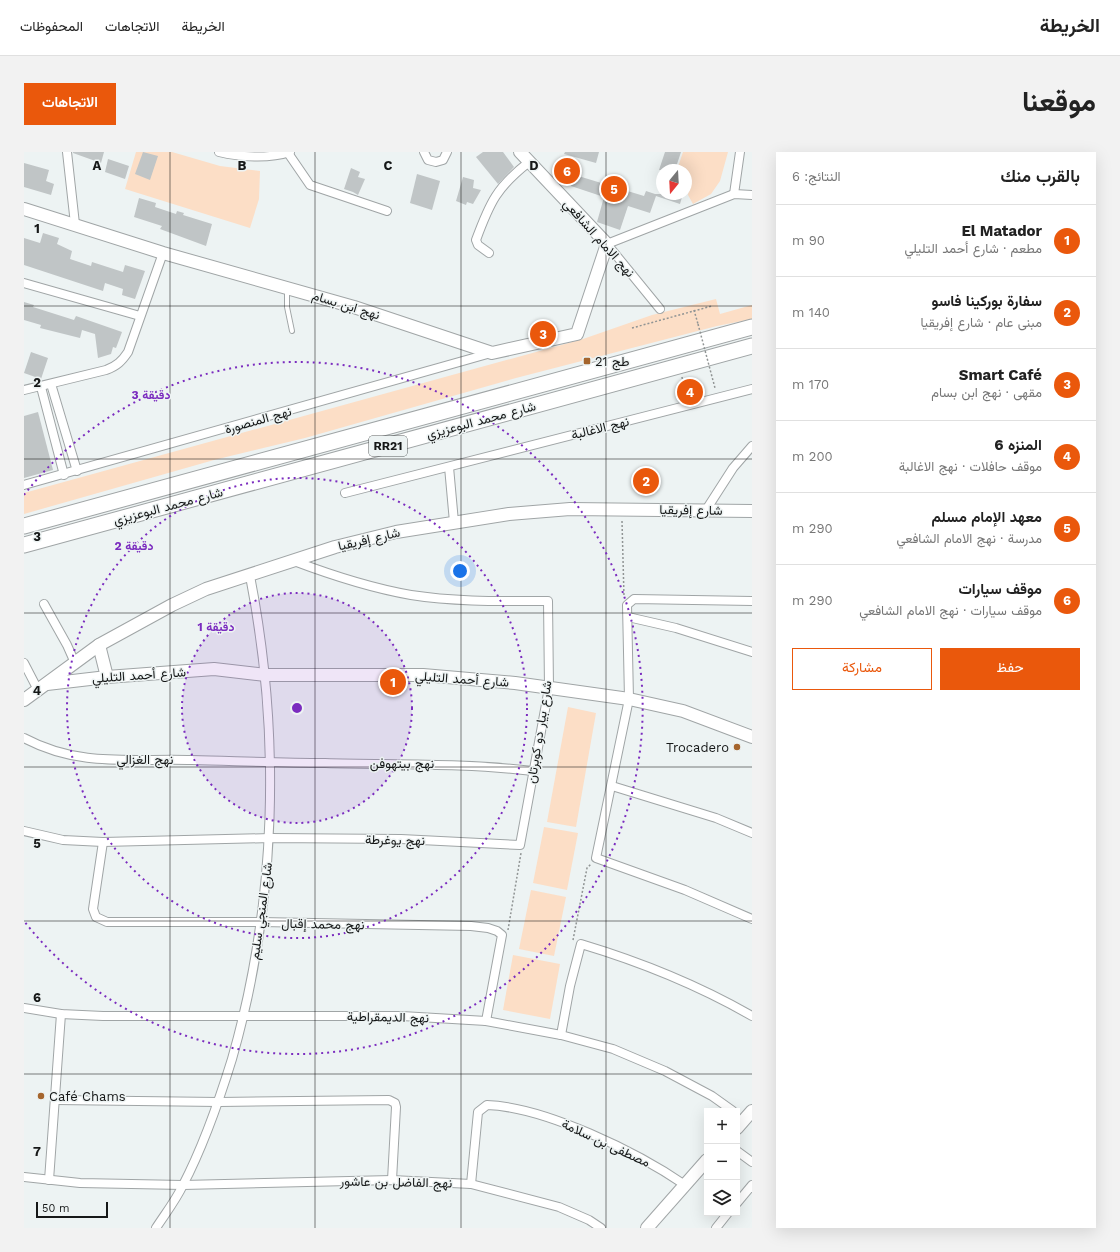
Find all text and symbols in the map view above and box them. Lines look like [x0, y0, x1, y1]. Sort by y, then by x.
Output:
text: الخريطة [1040, 14, 1100, 37]
text: المحفوظات [20, 18, 83, 34]
text: الاتجاهات [105, 18, 159, 34]
text: الخريطة [181, 18, 225, 34]
button: الاتجاهات [24, 83, 116, 125]
text: موقعنا [1022, 85, 1096, 118]
pin: 6 [554, 156, 580, 186]
text: A [93, 158, 102, 173]
text: B [238, 158, 247, 173]
text: C [384, 158, 393, 173]
text: D [529, 158, 539, 173]
north arrow [656, 164, 692, 200]
text: بالقرب منك [1000, 166, 1080, 186]
text: النتائج: 6 [792, 169, 841, 184]
pin: 5 [601, 174, 627, 204]
street label: نهج الامام الشافعي [558, 196, 638, 282]
text: 1 [34, 221, 40, 236]
text: El Matador [961, 222, 1042, 240]
text: 90 m [792, 233, 825, 248]
text: 1 [1064, 233, 1070, 248]
text: مطعم · شارع أحمد التليلي [905, 241, 1042, 256]
street label: نهج ابن بسام [310, 288, 382, 324]
text: سفارة بوركينا فاسو [932, 292, 1042, 310]
text: 140 m [792, 305, 830, 320]
text: 2 [1063, 305, 1071, 320]
text: مبنى عام · شارع إفريقيا [920, 315, 1042, 330]
pin: 3 [530, 319, 556, 349]
place label: طج 21 [595, 354, 630, 371]
marker: طج 21 [582, 356, 592, 366]
text: Smart Café [959, 366, 1042, 384]
text: 2 [33, 375, 41, 390]
pin: 4 [677, 377, 703, 407]
text: 170 m [792, 377, 829, 392]
text: 3 [1063, 377, 1071, 392]
text: مقهى · نهج ابن بسام [931, 385, 1042, 400]
text: 3 دقيقة [132, 388, 170, 402]
street label: شارع محمد البوعزيزي [425, 398, 538, 445]
street label: نهج المنصورة [223, 403, 294, 439]
street label: نهج الاغالبة [569, 413, 631, 444]
road number: RR21 [369, 436, 407, 456]
text: المنزه 6 [994, 436, 1042, 454]
text: 200 m [792, 449, 833, 464]
text: 4 [1063, 449, 1071, 464]
text: موقف حافلات · نهج الاغالبة [899, 459, 1042, 474]
pin: 2 [633, 466, 659, 496]
street label: شارع محمد البوعزيزي [112, 484, 225, 531]
street label: شارع إفريقيا [659, 502, 723, 520]
text: معهد الإمام مسلم [932, 508, 1042, 526]
text: 290 m [792, 521, 833, 536]
text: 5 [1063, 521, 1071, 536]
street label: شارع إفريقيا [337, 525, 402, 555]
text: 3 [33, 529, 41, 544]
text: مدرسة · نهج الامام الشافعي [897, 531, 1042, 546]
text: 2 دقيقة [115, 539, 153, 553]
your location [450, 561, 470, 581]
text: موقف سيارات [958, 580, 1042, 598]
text: 290 m [792, 593, 833, 608]
text: 6 [1063, 593, 1071, 608]
text: موقف سيارات · نهج الامام الشافعي [859, 603, 1042, 618]
text: 1 دقيقة [198, 620, 234, 634]
button: مشاركة [792, 648, 932, 690]
button: حفظ [940, 648, 1080, 690]
street label: شارع أحمد التليلي [91, 664, 187, 689]
pin: 1 [380, 667, 406, 697]
street label: شارع أحمد التليلي [414, 668, 510, 693]
street label: شارع بيار دو كوبرتان [523, 680, 557, 785]
text: 4 [33, 683, 42, 698]
centre of rings [290, 701, 304, 715]
place label: Trocadero [666, 740, 729, 755]
marker: Trocadero [732, 742, 742, 752]
street label: نهج الغزالي [116, 752, 174, 770]
street label: نهج بيتهوفن [370, 756, 434, 773]
street label: نهج يوغرطة [365, 832, 425, 850]
text: 5 [33, 836, 41, 851]
street label: شارع المنجي سليم [247, 861, 278, 961]
street label: نهج محمد إقبال [281, 916, 365, 934]
text: 6 [33, 990, 41, 1005]
street label: نهج الديمقراطية [347, 1009, 430, 1027]
place label: Café Chams [49, 1089, 126, 1104]
marker: Café Chams [36, 1091, 46, 1101]
map controls [704, 1108, 740, 1216]
button: + [704, 1108, 740, 1144]
street label: مصطفى بن سلامة [559, 1116, 653, 1171]
text: 7 [33, 1144, 41, 1159]
button: − [704, 1144, 740, 1180]
street label: نهج الفاضل بن عاشور [339, 1174, 453, 1192]
button: layers [704, 1180, 740, 1216]
scale bar [36, 1200, 108, 1219]
text: 50 m [42, 1202, 69, 1215]

